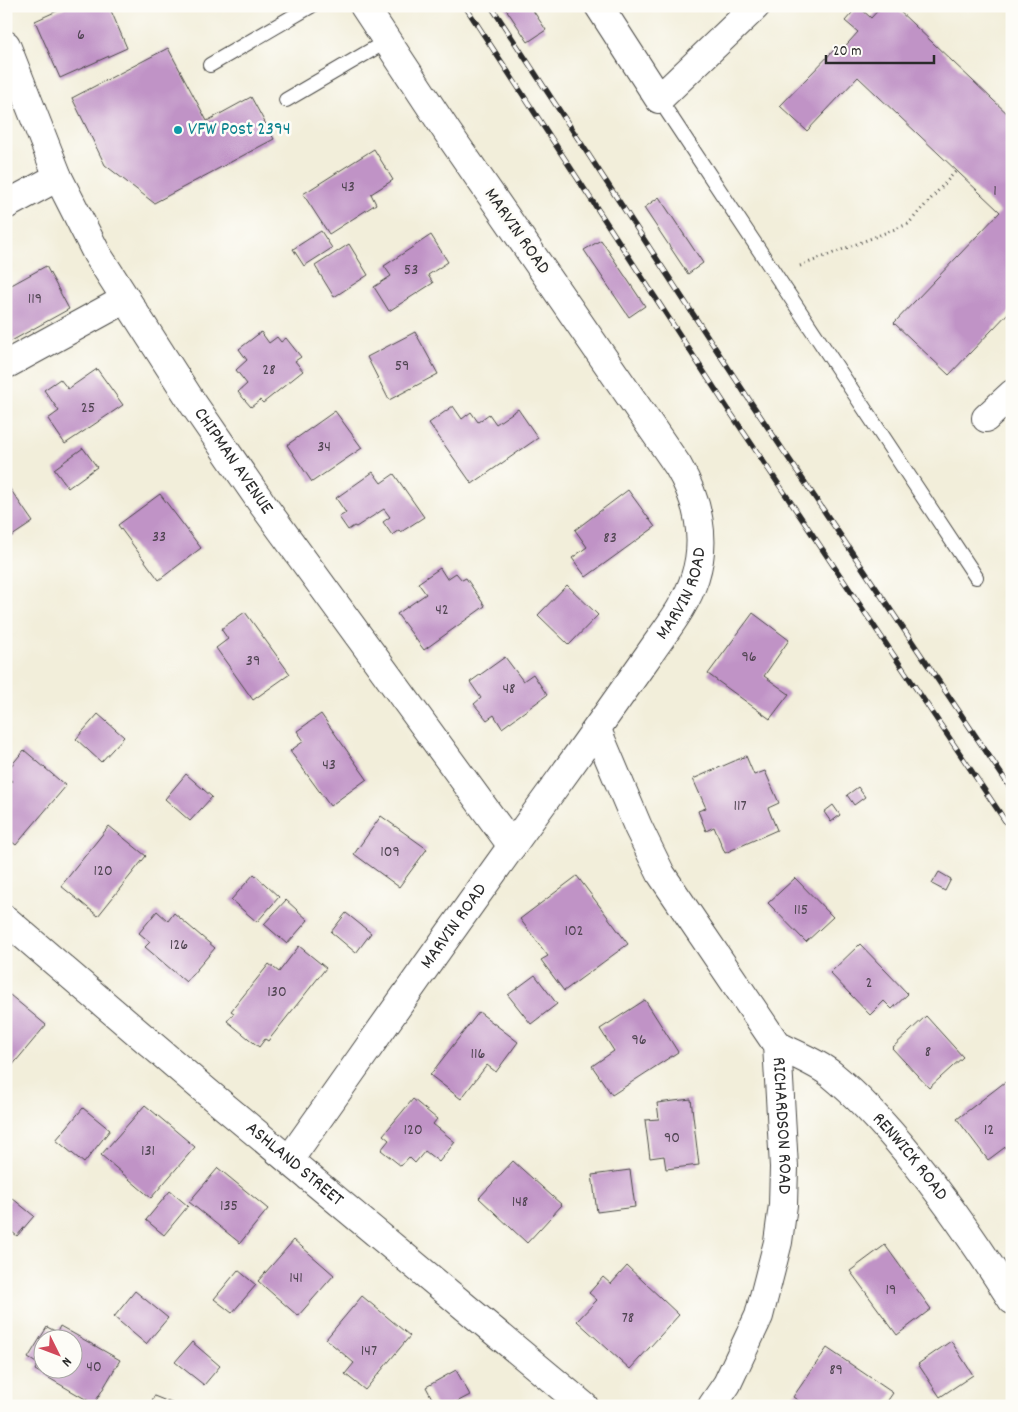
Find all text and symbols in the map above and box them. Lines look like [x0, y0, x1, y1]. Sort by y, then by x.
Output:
house number: 6 [77, 24, 85, 47]
scale bar [826, 32, 933, 64]
text: 20 m [833, 41, 861, 63]
place label: VFW Post 2394 [188, 117, 291, 144]
marker: VFW Post 2394 [172, 124, 184, 136]
house number: 43 [341, 176, 355, 199]
house number: 1 [993, 180, 997, 203]
street label: MARVIN ROAD [476, 183, 556, 281]
house number: 53 [404, 259, 418, 282]
house number: 119 [28, 288, 42, 311]
house number: 59 [395, 355, 409, 378]
house number: 28 [262, 359, 276, 382]
house number: 25 [81, 397, 95, 420]
street label: CHIPMAN AVENUE [186, 402, 279, 521]
house number: 34 [317, 436, 331, 459]
house number: 33 [152, 526, 166, 549]
house number: 83 [603, 527, 617, 550]
street label: MARVIN ROAD [650, 546, 714, 646]
house number: 42 [435, 599, 449, 622]
house number: 96 [741, 646, 757, 669]
house number: 39 [246, 650, 260, 673]
house number: 48 [502, 678, 516, 701]
house number: 43 [322, 754, 336, 777]
house number: 117 [733, 795, 747, 818]
house number: 109 [380, 841, 400, 864]
house number: 120 [93, 860, 113, 883]
street label: MARVIN ROAD [414, 878, 494, 975]
house number: 115 [794, 899, 808, 922]
house number: 102 [564, 920, 584, 943]
house number: 126 [170, 934, 188, 957]
house number: 2 [866, 972, 873, 995]
house number: 130 [267, 981, 287, 1004]
house number: 96 [631, 1029, 647, 1052]
house number: 8 [925, 1041, 931, 1064]
house number: 116 [471, 1043, 486, 1066]
street label: RICHARDSON ROAD [764, 1056, 798, 1195]
street label: RENWICK ROAD [865, 1107, 954, 1207]
street label: ASHLAND STREET [239, 1116, 349, 1214]
house number: 120 [403, 1119, 423, 1142]
house number: 12 [984, 1119, 994, 1142]
house number: 90 [664, 1127, 680, 1150]
house number: 131 [141, 1140, 155, 1163]
house number: 148 [512, 1191, 528, 1214]
house number: 135 [220, 1195, 238, 1218]
house number: 141 [289, 1267, 303, 1290]
house number: 19 [886, 1279, 896, 1302]
house number: 78 [622, 1307, 634, 1330]
north arrow [32, 1330, 82, 1380]
house number: 147 [361, 1340, 377, 1363]
text: N [56, 1352, 76, 1371]
house number: 40 [86, 1356, 102, 1379]
house number: 89 [829, 1359, 843, 1382]

